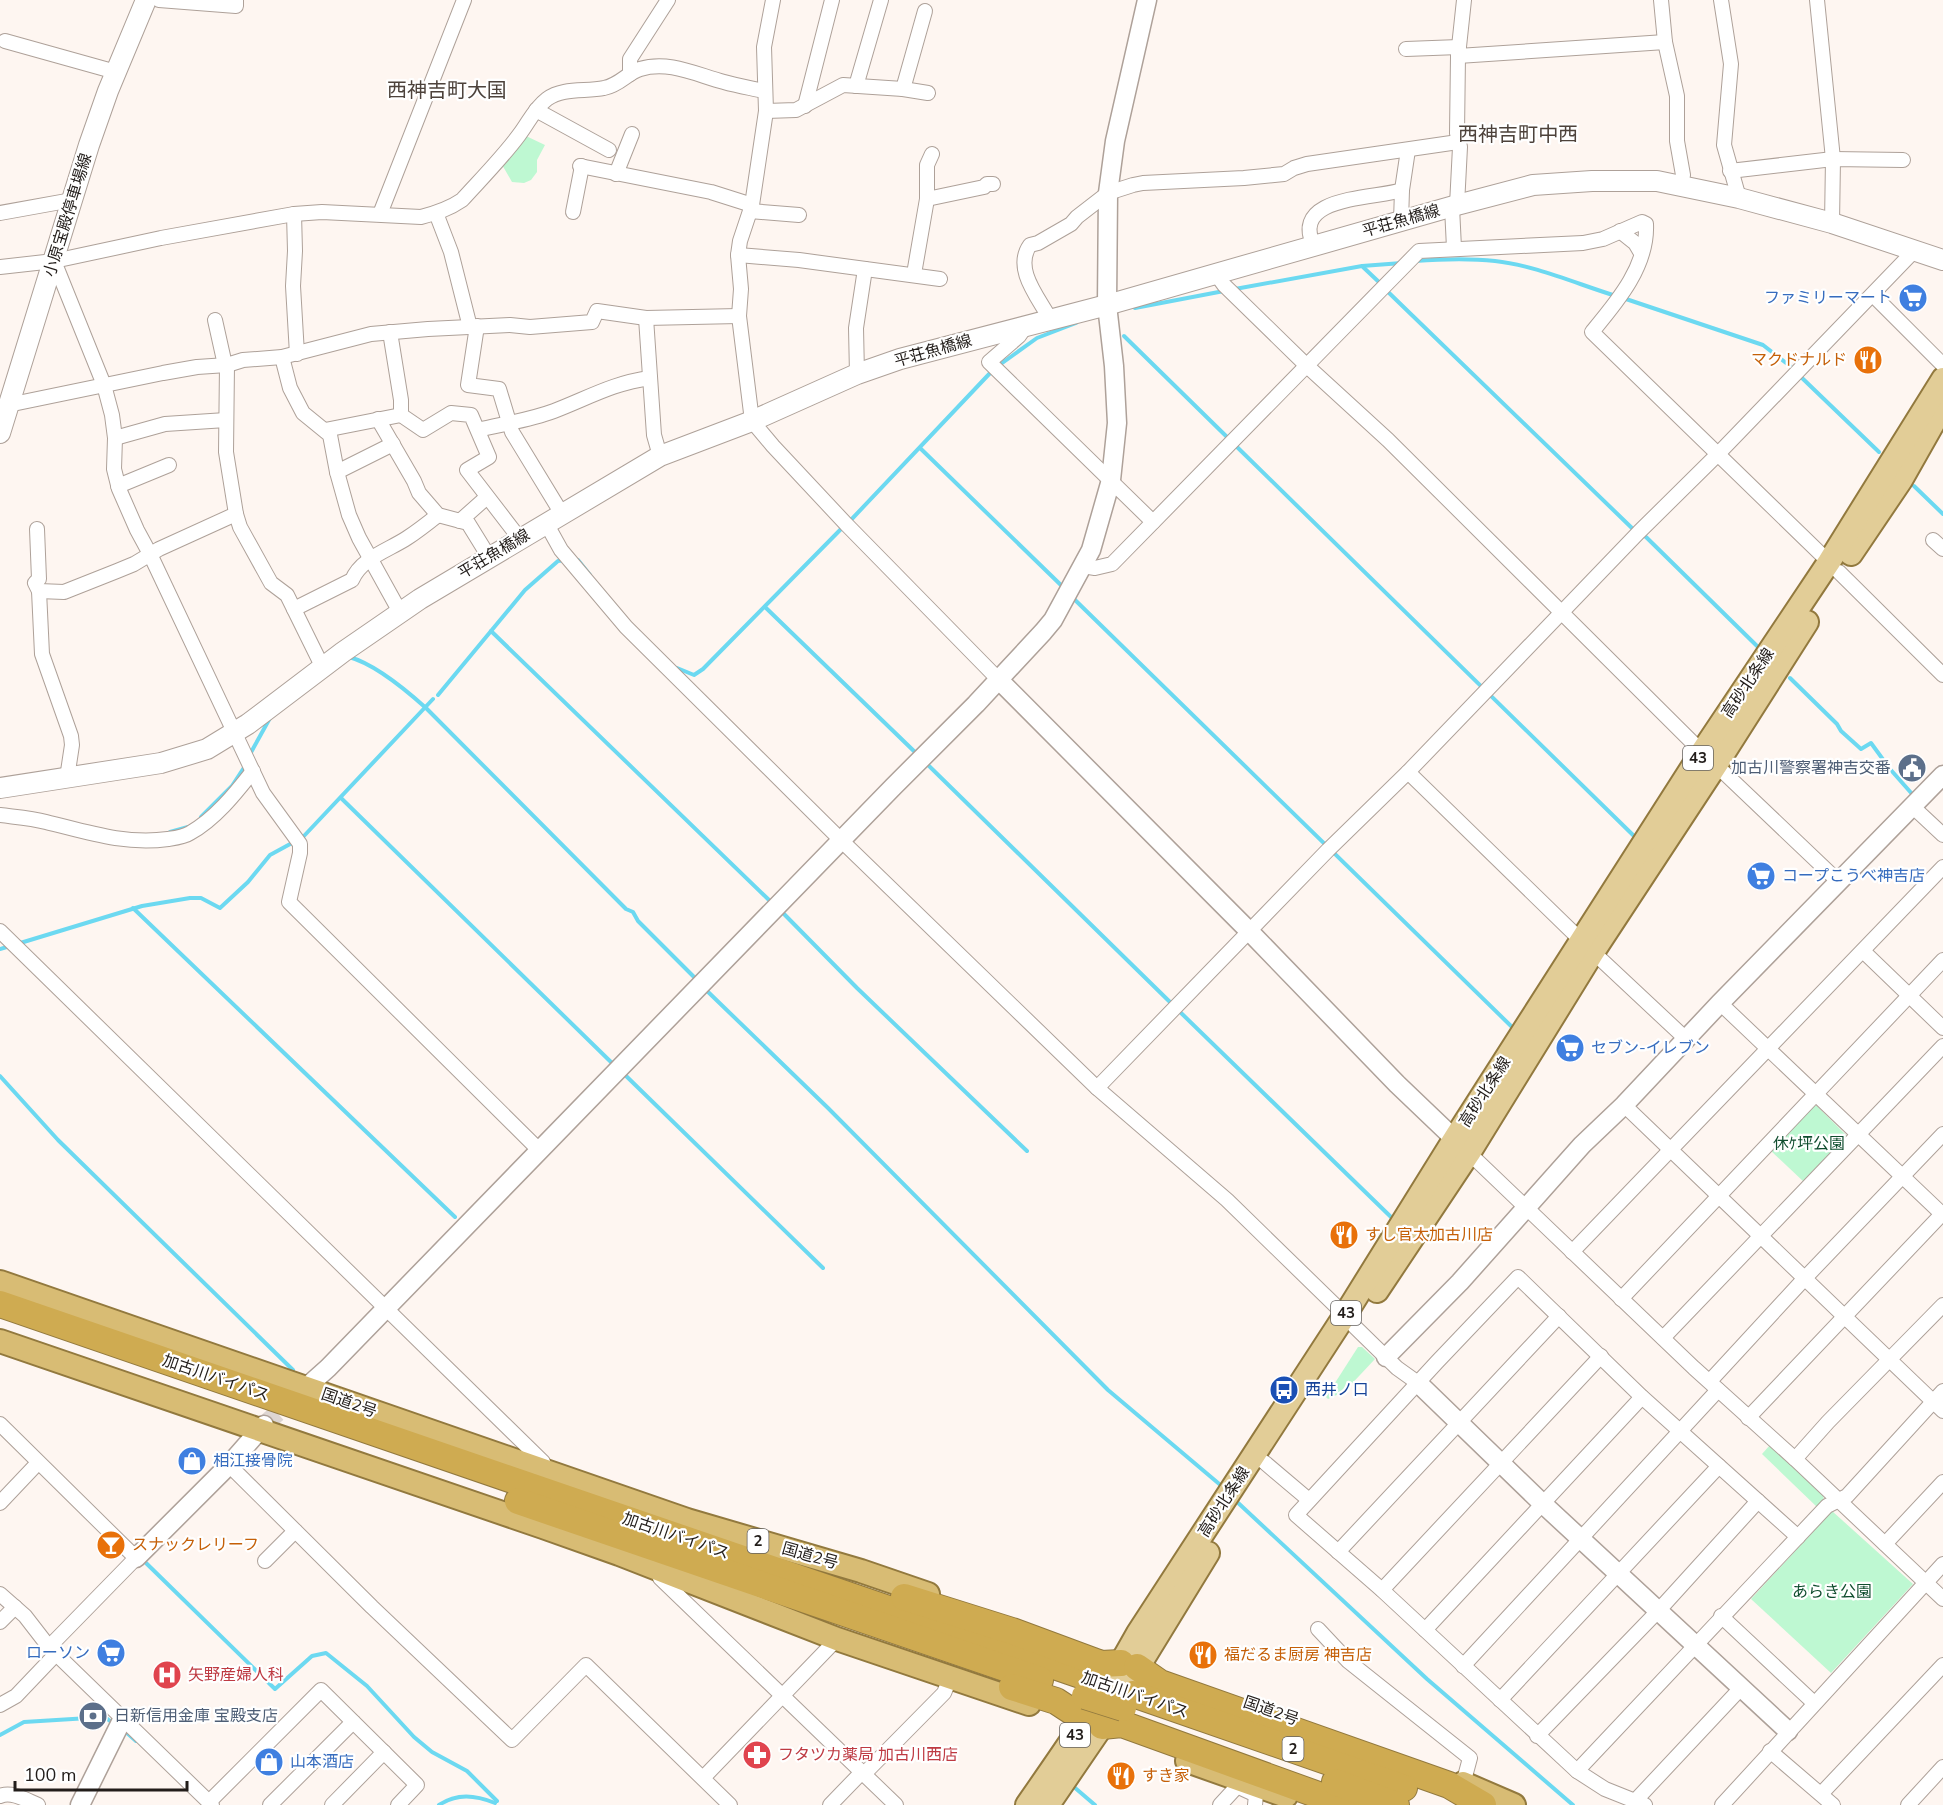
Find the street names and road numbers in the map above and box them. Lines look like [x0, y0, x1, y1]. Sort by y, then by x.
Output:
street label: 小原宝殿停車場線 [39, 151, 97, 279]
street label: 平荘魚橋線 [1360, 199, 1442, 243]
street label: 平荘魚橋線 [892, 329, 974, 373]
street label: 平荘魚橋線 [454, 524, 534, 584]
street label: 高砂北条線 [1717, 644, 1779, 722]
road number: 43 [1683, 746, 1713, 770]
street label: 高砂北条線 [1454, 1052, 1516, 1132]
road number: 43 [1331, 1301, 1361, 1325]
street label: 加古川バイパス [160, 1349, 272, 1407]
street label: 国道2号 [318, 1383, 380, 1423]
street label: 高砂北条線 [1193, 1462, 1255, 1542]
street label: 加古川バイパス [620, 1507, 732, 1565]
road number: 2 [748, 1529, 768, 1553]
street label: 国道2号 [779, 1537, 841, 1575]
street label: 加古川バイパス [1079, 1666, 1191, 1724]
street label: 国道2号 [1240, 1691, 1302, 1731]
road number: 43 [1060, 1723, 1090, 1747]
road number: 2 [1282, 1737, 1304, 1761]

